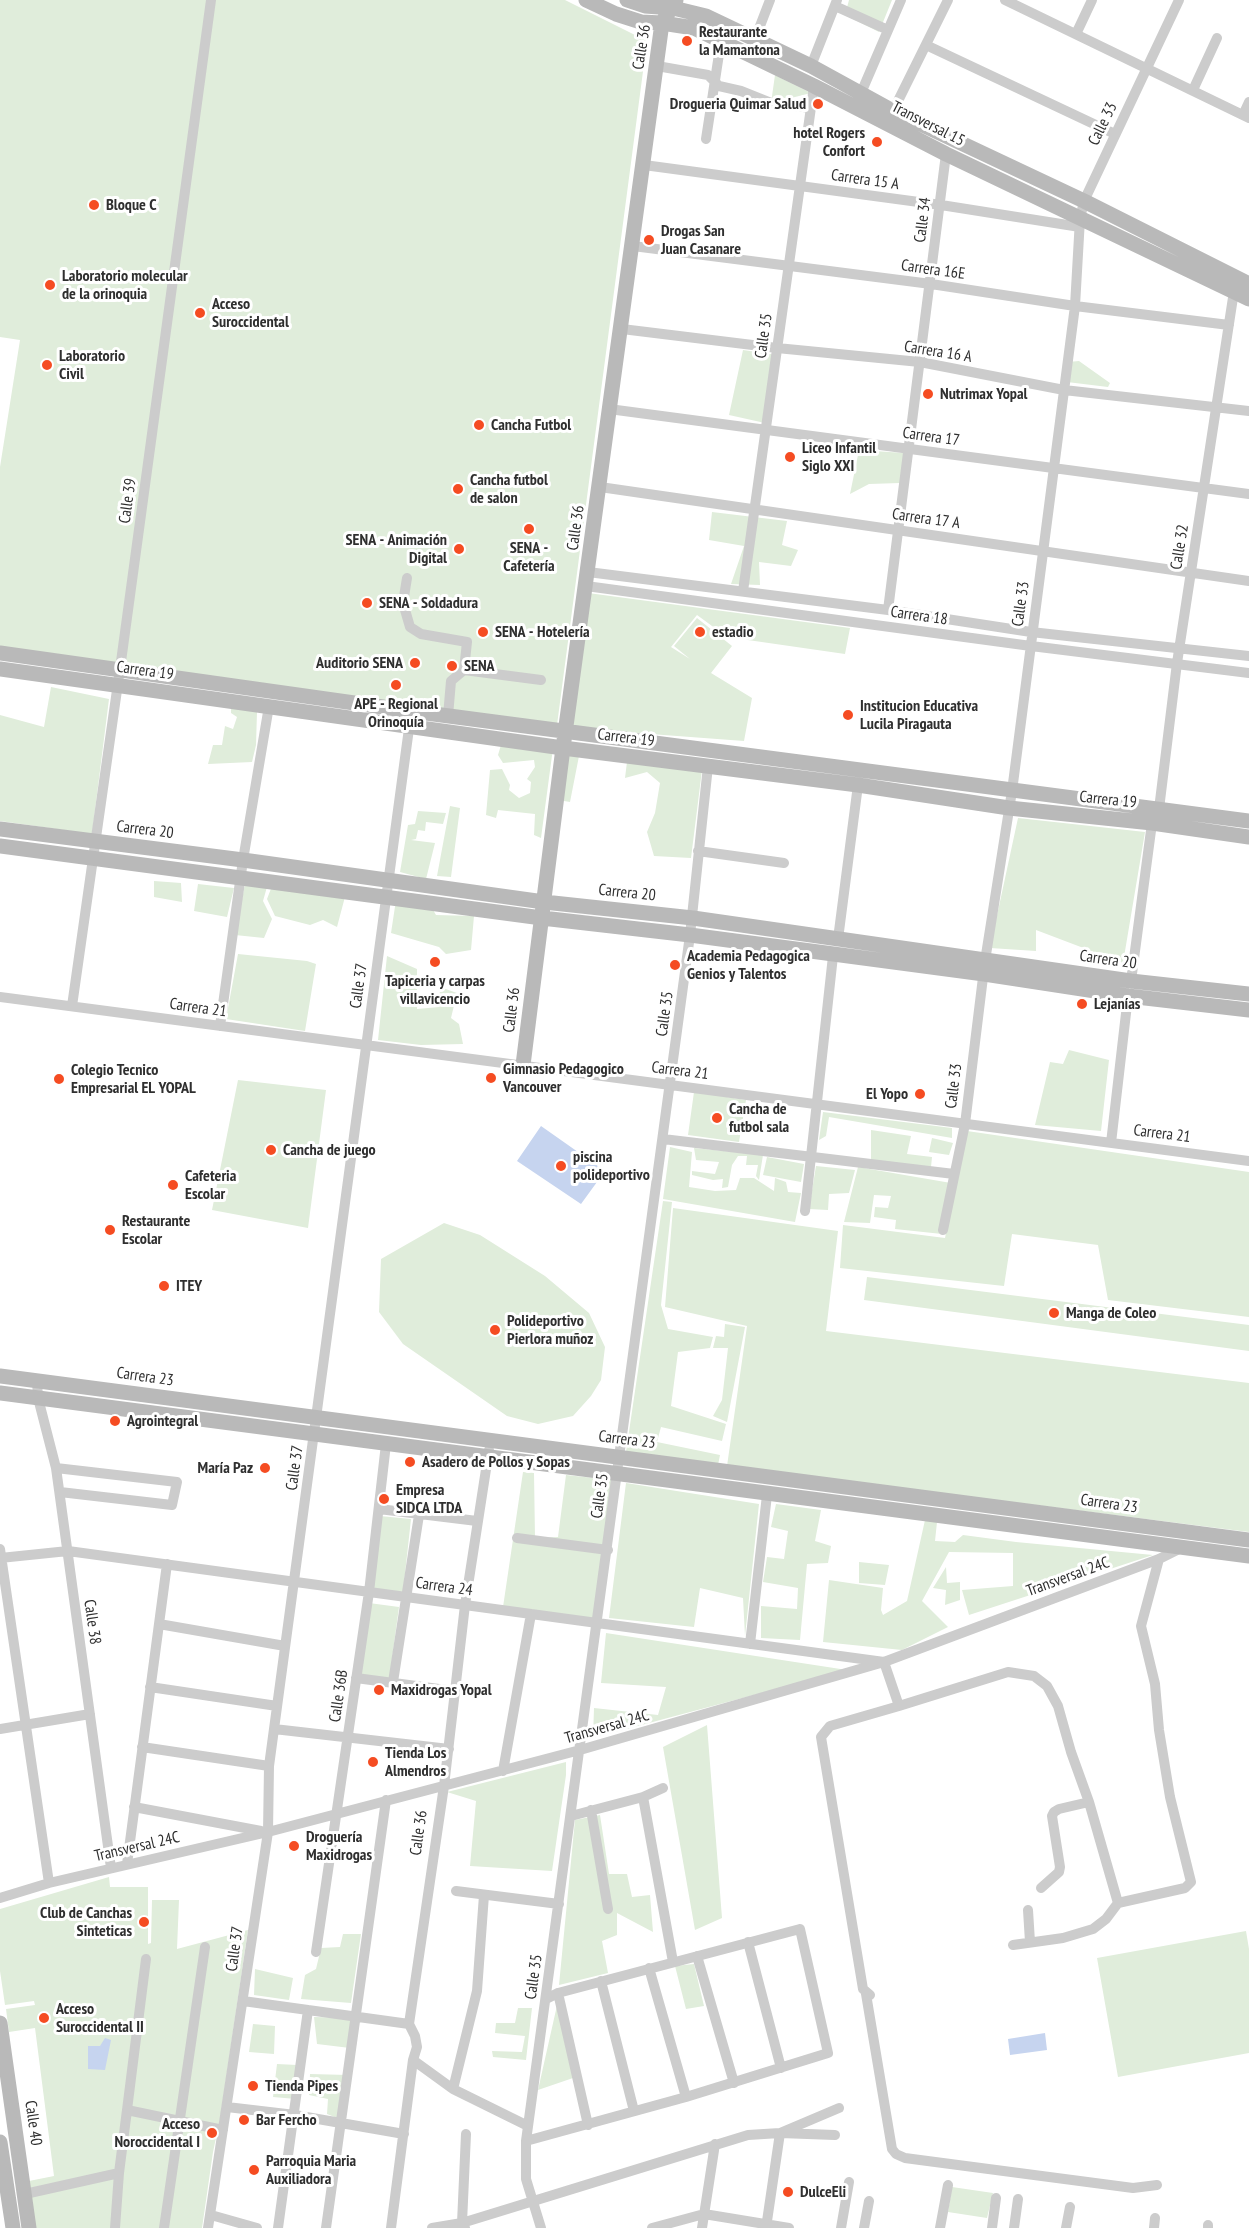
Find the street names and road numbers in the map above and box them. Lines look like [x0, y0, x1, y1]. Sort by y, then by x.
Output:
street label: Calle 36 [629, 23, 655, 71]
street label: Transversal 15 [888, 97, 968, 151]
street label: Calle 33 [1084, 99, 1122, 149]
street label: Carrera 15 A [830, 166, 900, 194]
street label: Calle 34 [911, 196, 935, 244]
street label: Carrera 16E [900, 256, 966, 284]
street label: Calle 35 [751, 312, 777, 360]
street label: Carrera 16 A [903, 337, 973, 367]
street label: Carrera 17 [901, 423, 961, 451]
street label: Calle 39 [115, 477, 141, 525]
street label: Calle 36 [563, 504, 589, 552]
street label: Carrera 17 A [891, 505, 961, 533]
street label: Calle 32 [1167, 523, 1193, 571]
street label: Calle 33 [1008, 580, 1034, 628]
street label: Carrera 18 [889, 602, 949, 630]
street label: Carrera 19 [115, 657, 175, 685]
street label: Carrera 19 [596, 725, 656, 751]
street label: Carrera 19 [1078, 787, 1138, 813]
street label: Carrera 20 [115, 817, 175, 843]
street label: Carrera 20 [597, 880, 657, 906]
street label: Carrera 20 [1078, 946, 1138, 974]
street label: Calle 37 [346, 962, 372, 1010]
street label: Calle 36 [500, 986, 524, 1034]
street label: Calle 35 [652, 990, 678, 1038]
street label: Carrera 21 [168, 994, 228, 1022]
street label: Carrera 21 [650, 1058, 710, 1084]
street label: Calle 33 [942, 1062, 966, 1110]
street label: Carrera 21 [1132, 1121, 1192, 1147]
street label: Carrera 23 [115, 1363, 175, 1391]
street label: Carrera 23 [597, 1427, 657, 1453]
street label: Calle 37 [282, 1444, 308, 1492]
street label: Calle 35 [587, 1472, 613, 1520]
street label: Carrera 23 [1079, 1490, 1139, 1518]
street label: Transversal 24C [1024, 1553, 1112, 1601]
street label: Carrera 24 [414, 1573, 474, 1601]
street label: Calle 38 [79, 1598, 105, 1646]
street label: Calle 36B [326, 1668, 352, 1724]
street label: Transversal 24C [563, 1706, 651, 1748]
street label: Calle 36 [406, 1809, 432, 1857]
street label: Transversal 24C [93, 1828, 181, 1866]
street label: Calle 37 [222, 1925, 248, 1973]
street label: Calle 35 [521, 1953, 547, 2001]
street label: Calle 40 [20, 2099, 46, 2147]

